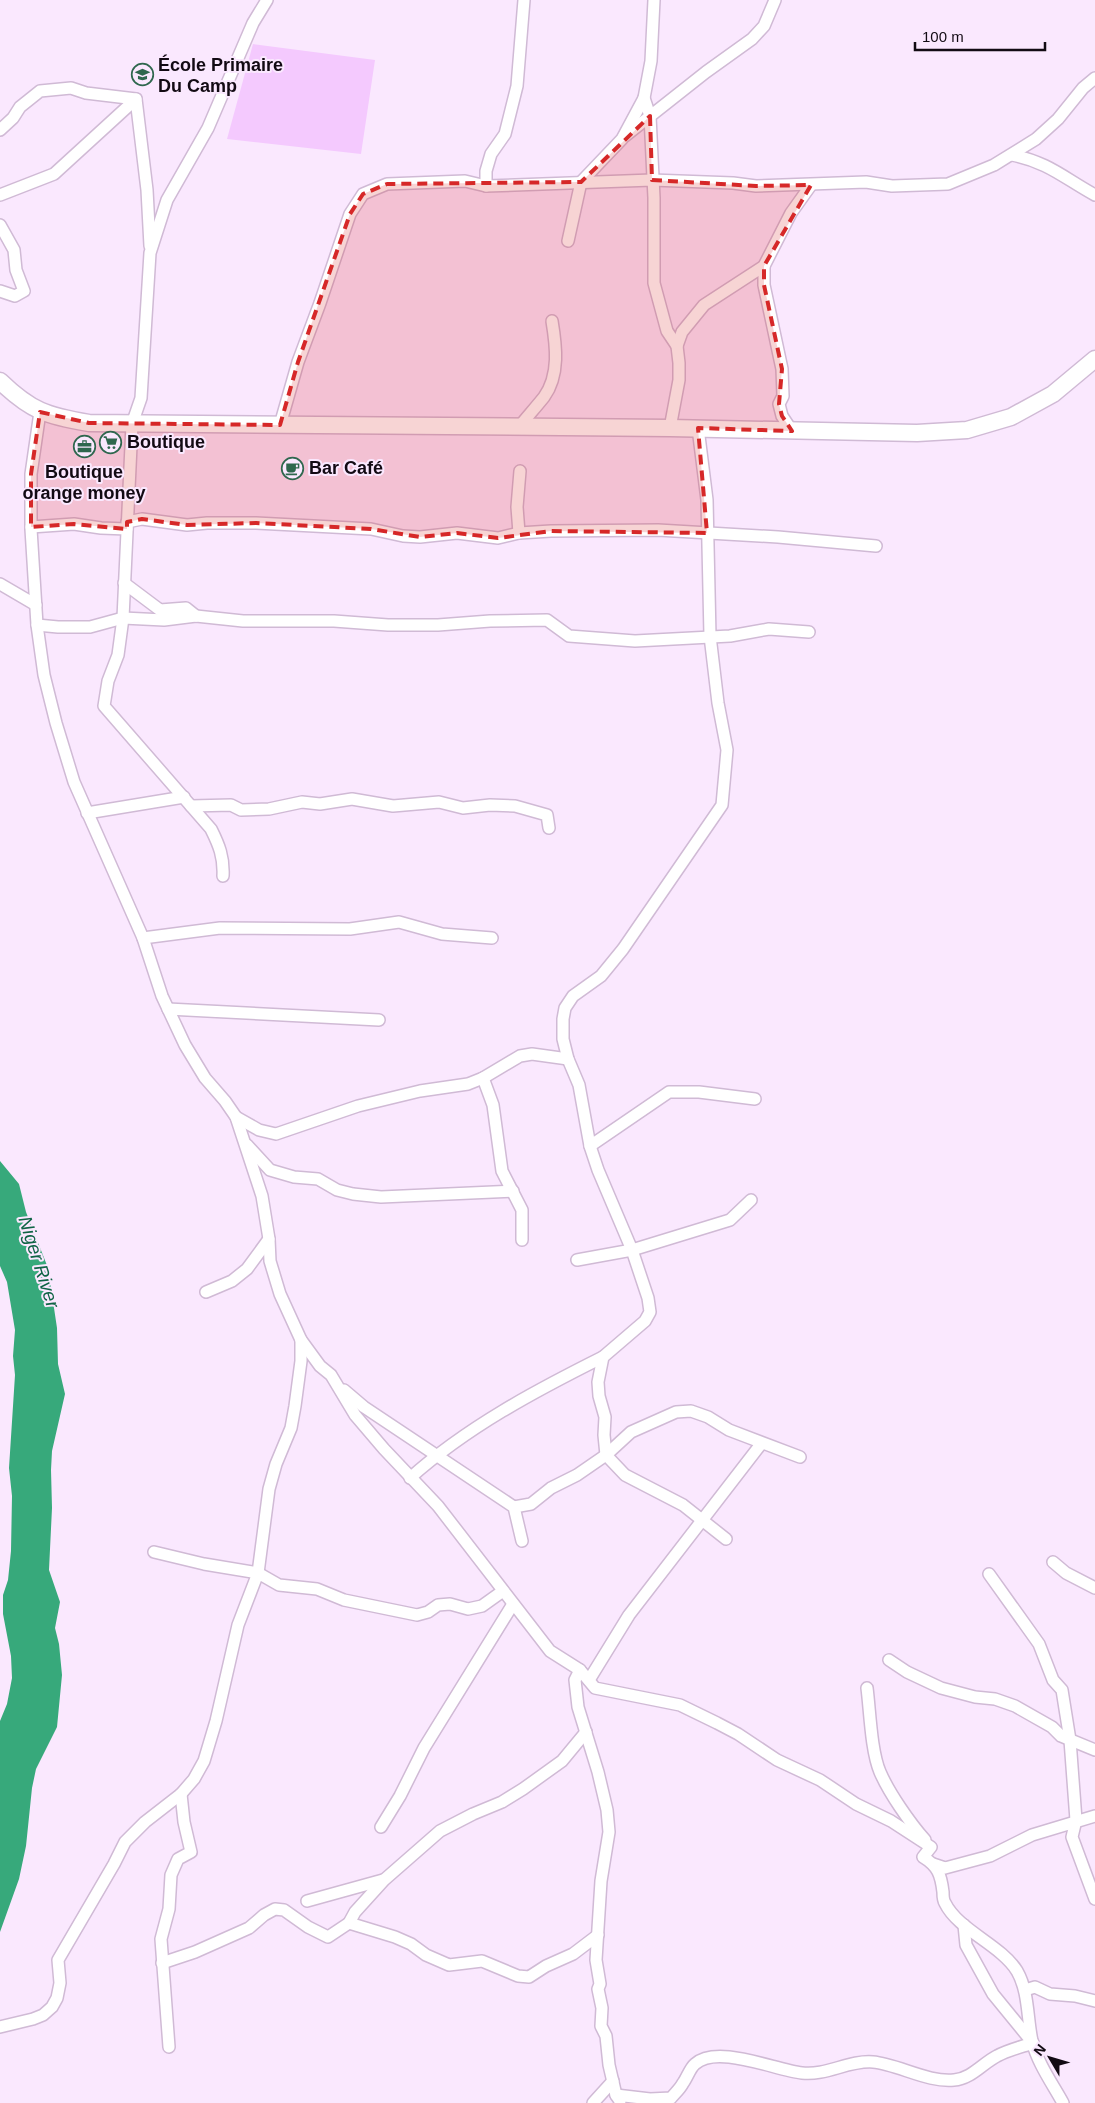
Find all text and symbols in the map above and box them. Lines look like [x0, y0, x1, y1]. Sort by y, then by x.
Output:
scale bar [915, 20, 1045, 52]
text: 100 m [922, 28, 964, 45]
place label: École Primaire Du Camp [158, 54, 283, 96]
school or university icon: École Primaire Du Camp [130, 63, 154, 87]
supermarket icon: Boutique [99, 430, 123, 454]
place label: Boutique [127, 432, 205, 452]
office icon: Boutique orange money [72, 435, 96, 459]
cafe icon: Bar Café [281, 456, 305, 480]
place label: Bar Café [309, 458, 383, 478]
place label: Boutique orange money [22, 462, 146, 503]
water label: Niger River [14, 1214, 64, 1311]
north arrow [1025, 2033, 1075, 2083]
text: N [1030, 2041, 1049, 2059]

